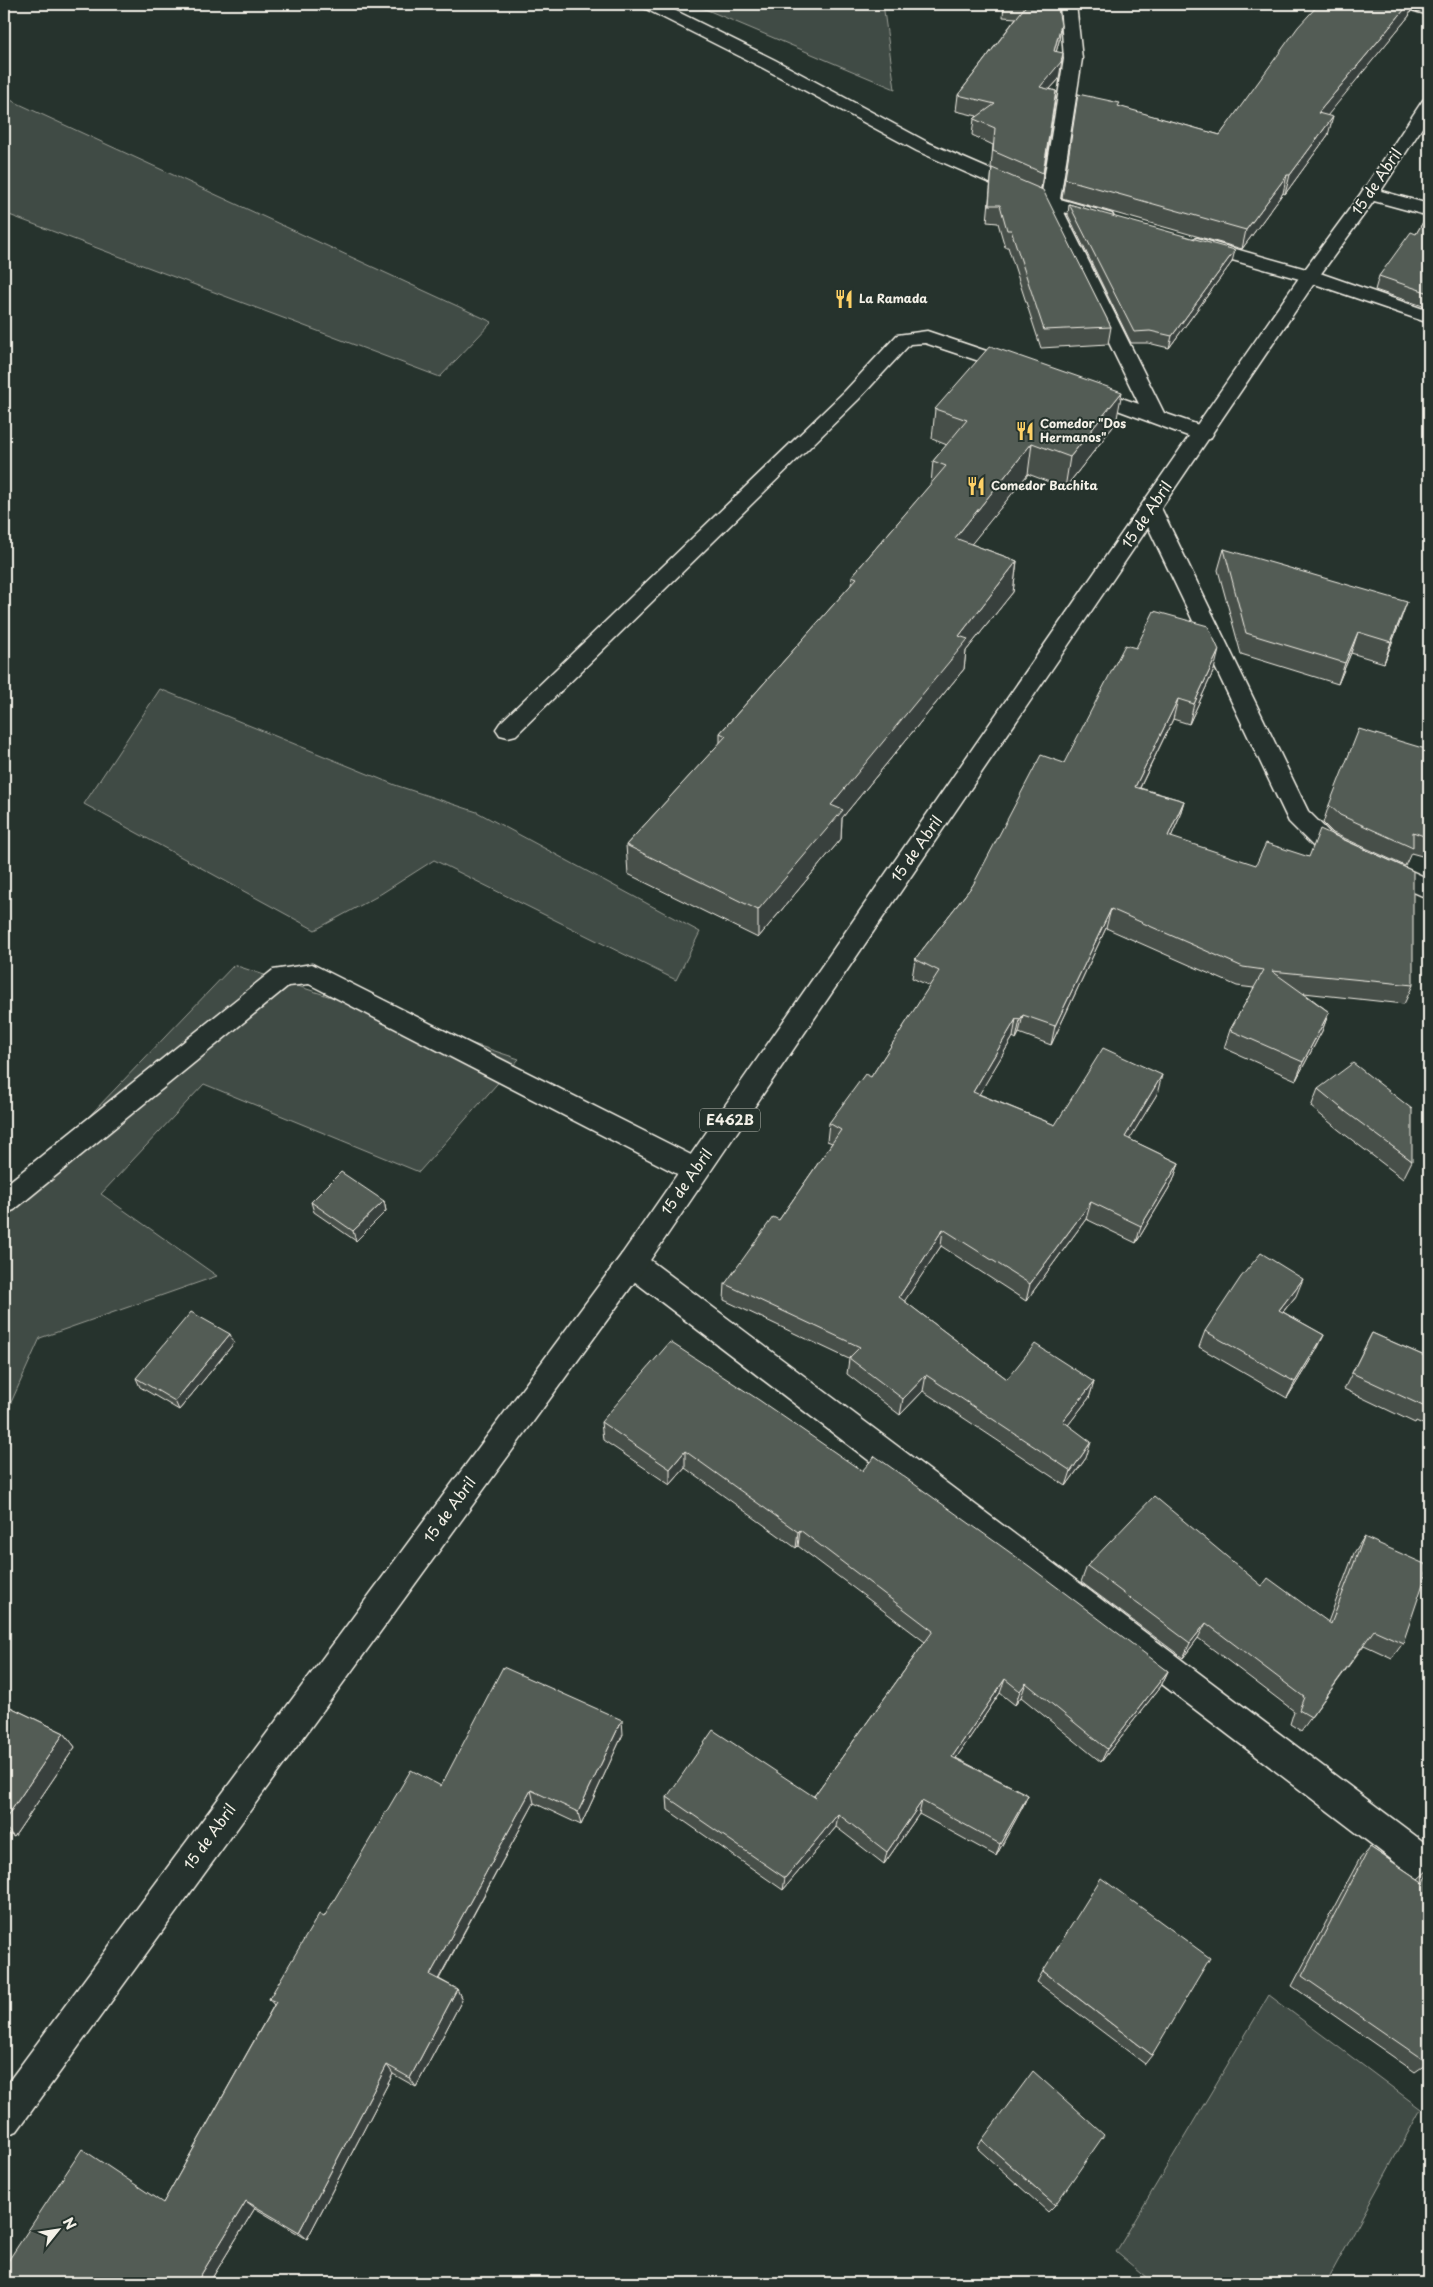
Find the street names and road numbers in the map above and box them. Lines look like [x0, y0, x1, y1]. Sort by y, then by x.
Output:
street label: 15 de Abril [1345, 143, 1407, 219]
street label: 15 de Abril [1115, 476, 1177, 552]
street label: 15 de Abril [884, 810, 947, 886]
road number: E462B [700, 1108, 760, 1132]
street label: 15 de Abril [654, 1143, 717, 1219]
street label: 15 de Abril [417, 1471, 481, 1547]
street label: 15 de Abril [177, 1798, 241, 1874]

